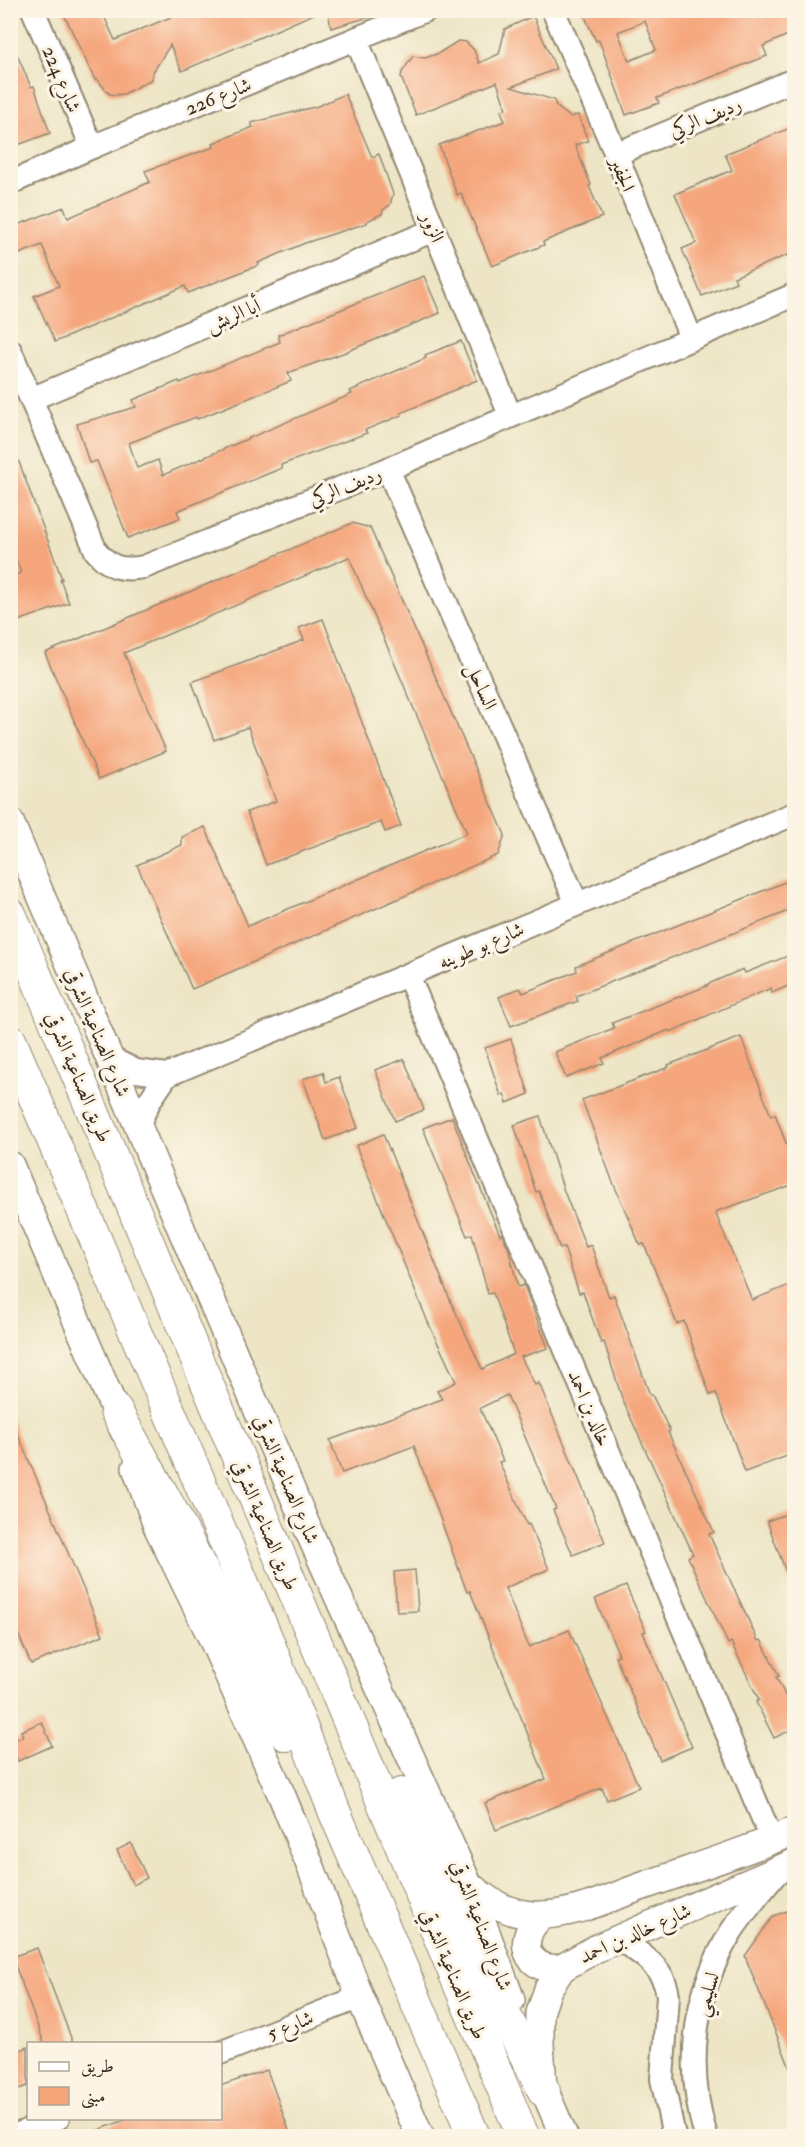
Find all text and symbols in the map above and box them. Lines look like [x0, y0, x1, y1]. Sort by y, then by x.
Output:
street label: شارع 224 [32, 42, 87, 118]
street label: شارع 226 [181, 72, 257, 126]
street label: رديف الركي [665, 91, 746, 147]
street label: الجفير [604, 151, 641, 195]
street label: الزور [414, 207, 450, 246]
street label: أبا الريش [201, 291, 265, 339]
street label: رديف الركي [305, 461, 386, 515]
street label: الساحل [458, 659, 503, 714]
street label: شارع بو طوينه [435, 916, 530, 979]
street label: شارع الصناعية الشرقي [55, 964, 136, 1102]
street label: طريق الصناعية الشرقي [37, 1008, 117, 1147]
street label: خالد بن احمد [562, 1366, 617, 1450]
street label: شارع الصناعية الشرقي [244, 1411, 325, 1549]
street label: طريق الصناعية الشرقي [224, 1456, 304, 1595]
street label: شارع الصناعية الشرقي [441, 1856, 518, 1996]
street label: شارع خالد بن احمد [575, 1898, 697, 1974]
street label: طريق الصناعية الشرقي [412, 1905, 492, 2044]
street label: لسليمي [688, 1969, 731, 2021]
street label: شارع 5 [263, 2005, 319, 2051]
legend [27, 2042, 222, 2120]
text: طريق [81, 2055, 114, 2078]
text: مبنى [81, 2085, 106, 2109]

